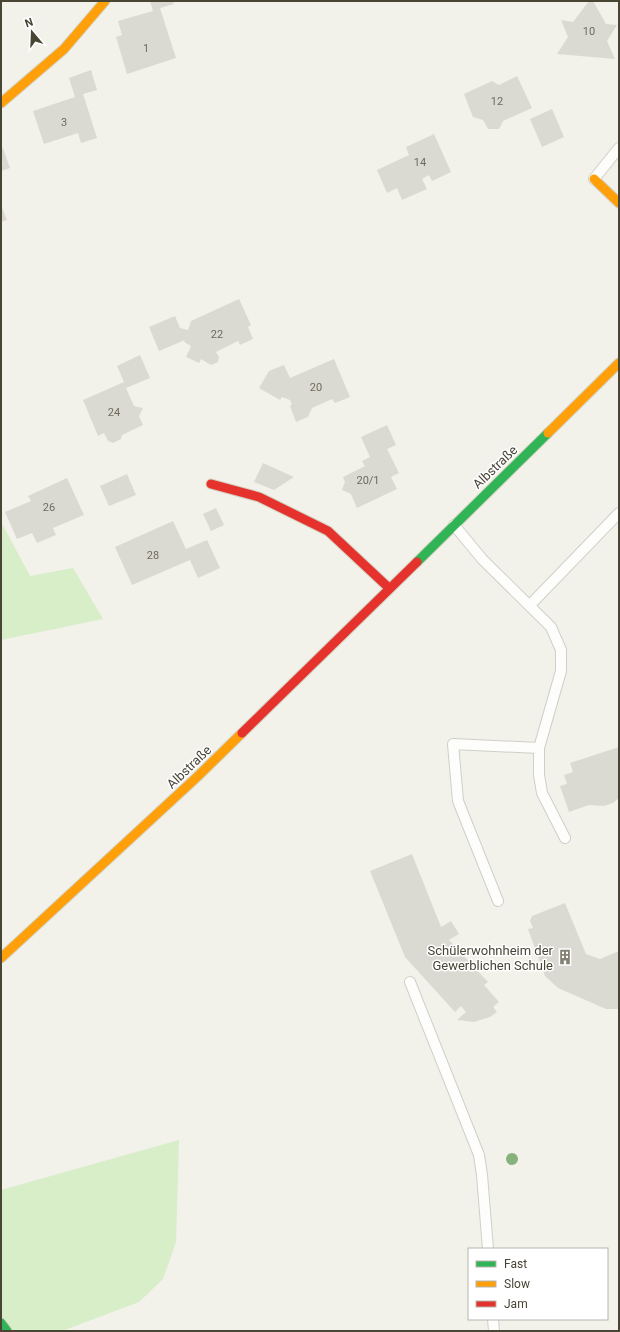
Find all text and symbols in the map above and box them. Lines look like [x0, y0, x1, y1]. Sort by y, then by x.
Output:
north arrow [12, 12, 52, 52]
text: N [23, 16, 35, 30]
house number: 10 [583, 25, 595, 38]
house number: 1 [143, 42, 149, 55]
house number: 12 [491, 95, 503, 108]
house number: 3 [61, 116, 67, 129]
house number: 14 [414, 156, 426, 169]
house number: 22 [211, 328, 223, 341]
house number: 20 [310, 381, 322, 394]
house number: 24 [108, 406, 120, 419]
street label: Albstraße [470, 442, 520, 492]
house number: 20/1 [356, 474, 380, 487]
house number: 26 [43, 501, 55, 514]
house number: 28 [147, 549, 159, 562]
street label: Albstraße [164, 742, 214, 792]
place label: Schülerwohnheim der Gewerblichen Schule [428, 943, 554, 973]
building icon: Schülerwohnheim der Gewerblichen Schule [556, 948, 574, 966]
legend [468, 1248, 608, 1320]
text: Fast [504, 1257, 527, 1271]
text: Slow [504, 1277, 530, 1291]
text: Jam [504, 1297, 528, 1311]

